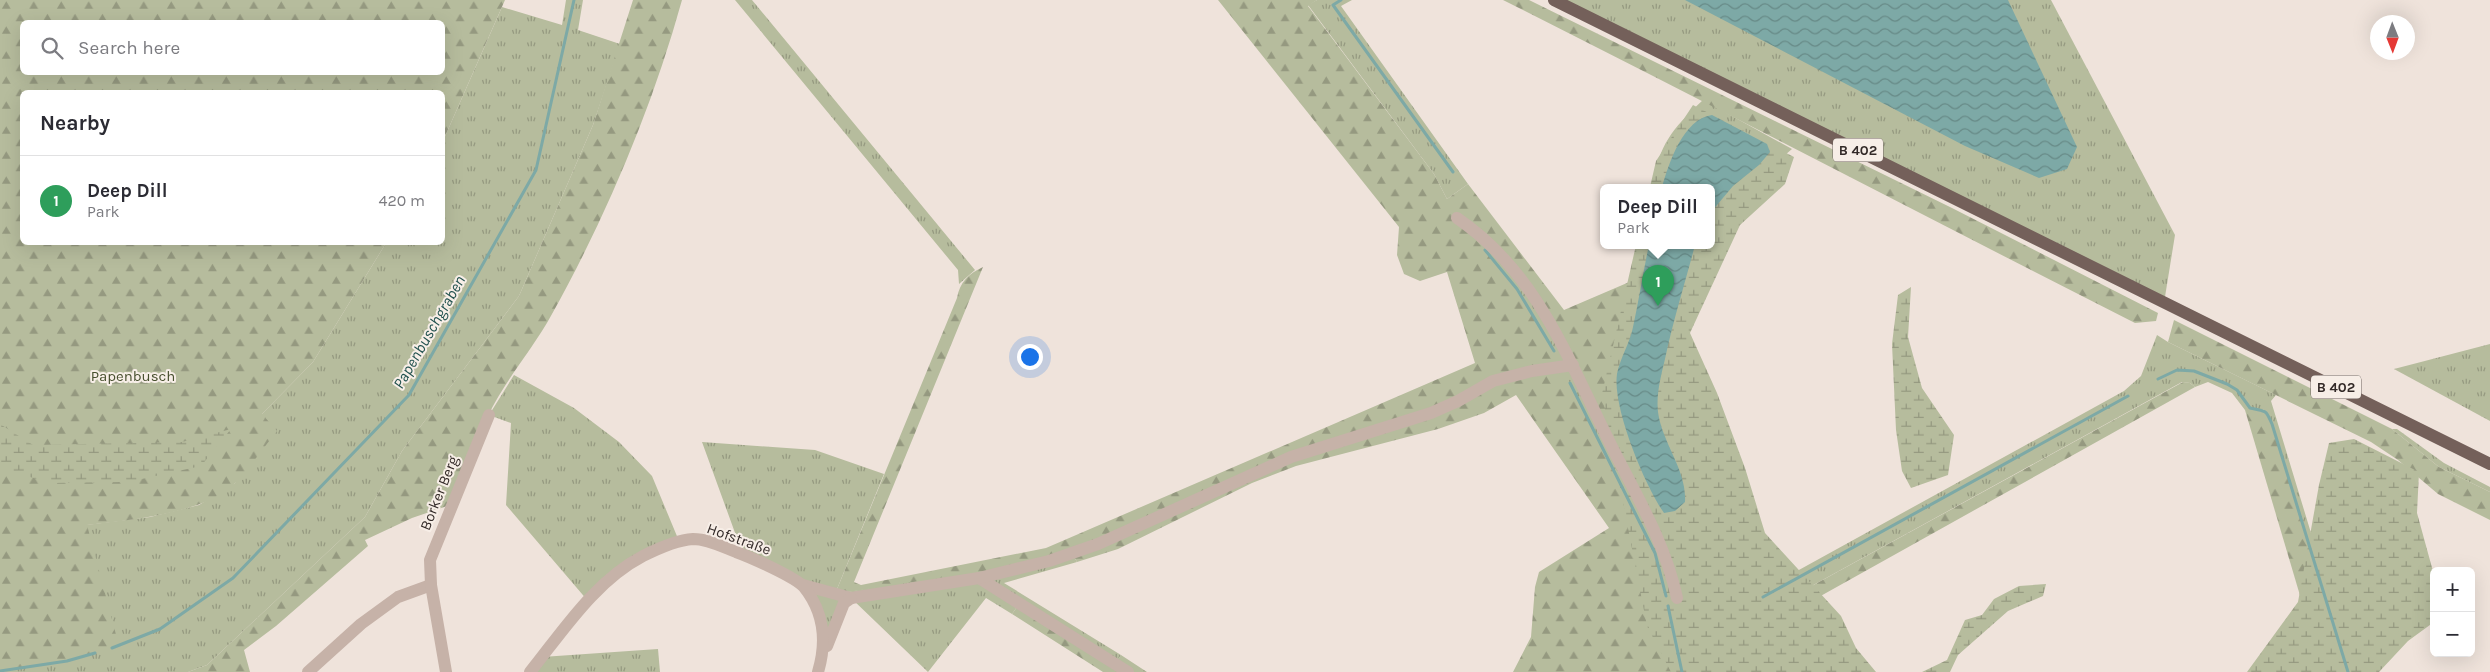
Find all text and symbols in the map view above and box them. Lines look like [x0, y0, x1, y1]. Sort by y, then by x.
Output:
north arrow [2370, 15, 2415, 60]
search box [20, 20, 445, 75]
icon: search [38, 34, 66, 62]
text: Search here [78, 37, 180, 59]
text: Nearby [40, 111, 110, 135]
road number: B 402 [1833, 138, 1883, 162]
text: Deep Dill [87, 180, 167, 202]
popup [1600, 184, 1715, 249]
text: 1 [53, 191, 59, 210]
text: 420 m [379, 191, 425, 210]
text: Deep Dill [1617, 196, 1698, 218]
text: Park [87, 202, 119, 221]
text: Park [1617, 218, 1650, 237]
pin: 1 [1642, 265, 1674, 306]
water label: Papenbuschgraben [389, 272, 469, 392]
your location [1017, 344, 1043, 370]
park label: Papenbusch [91, 367, 175, 385]
road number: B 402 [2311, 376, 2361, 398]
street label: Borker Berg [416, 453, 462, 533]
street label: Hofstraße [704, 519, 774, 559]
map controls [2430, 567, 2475, 657]
button: + [2430, 567, 2475, 612]
button: − [2430, 612, 2475, 657]

